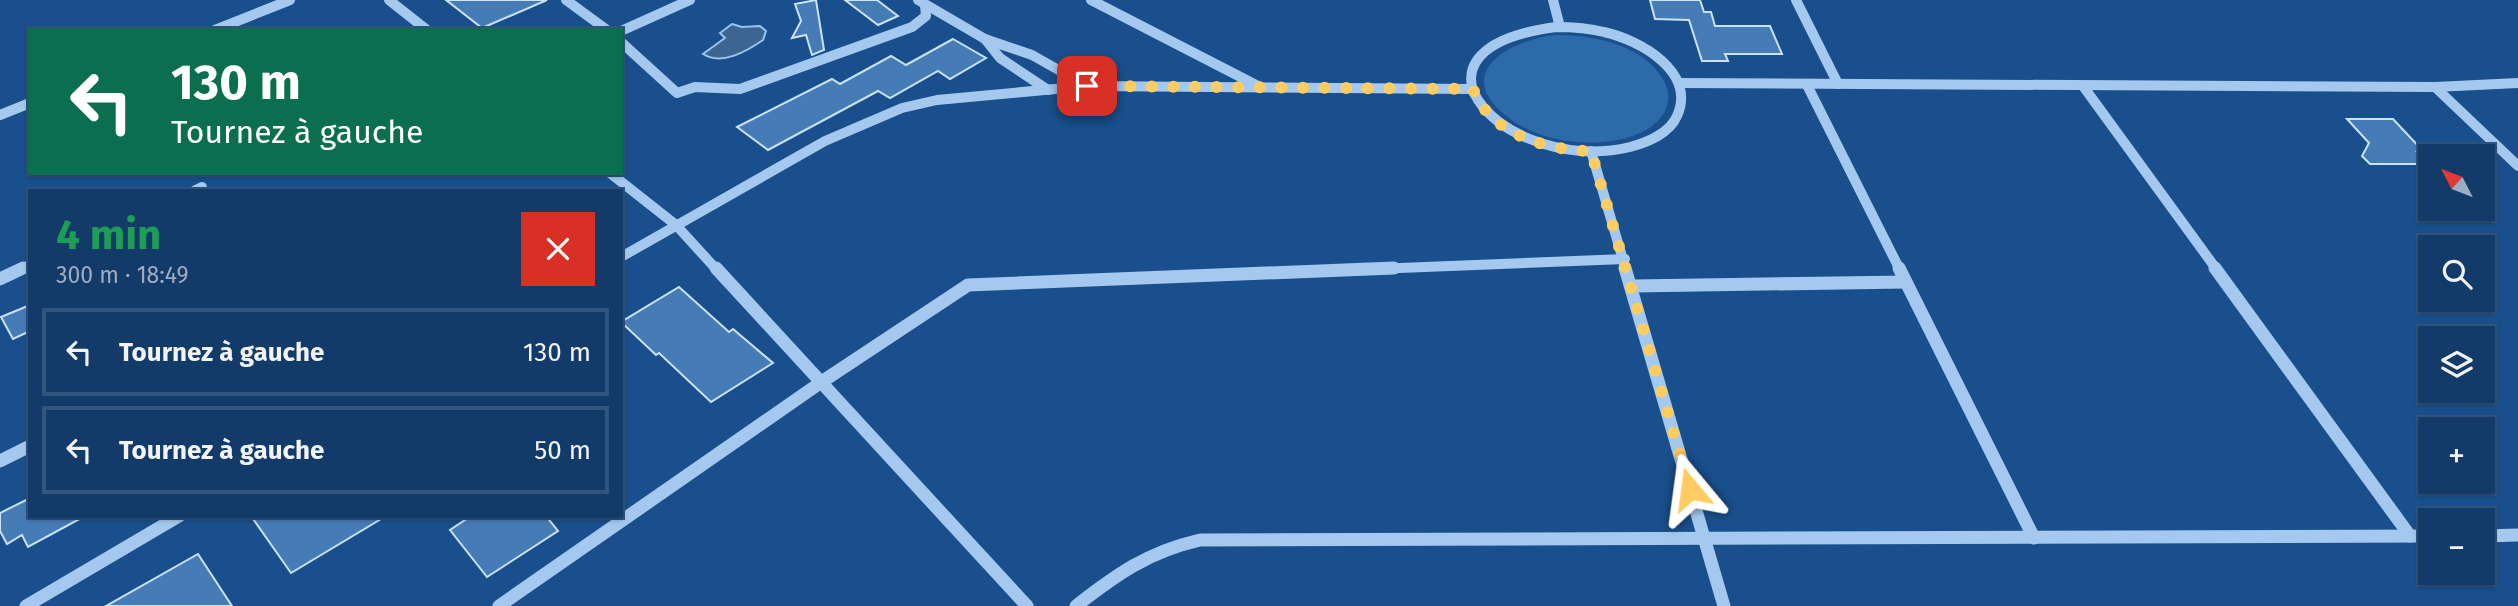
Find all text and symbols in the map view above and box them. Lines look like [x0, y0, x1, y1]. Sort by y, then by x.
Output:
text: 130 m [171, 53, 301, 112]
icon: left [56, 56, 147, 147]
pin [1057, 56, 1117, 116]
icon: arrive [1068, 67, 1106, 105]
text: Tournez à gauche [171, 113, 423, 151]
north arrow [2418, 144, 2496, 220]
map controls [2418, 144, 2495, 585]
text: 4 min [56, 210, 161, 260]
button: close [521, 212, 595, 286]
button: search [2418, 235, 2495, 312]
text: 300 m · 18:49 [56, 261, 189, 289]
button: layers [2418, 326, 2495, 403]
icon: left [60, 333, 98, 371]
text: Tournez à gauche [119, 337, 324, 368]
text: 130 m [523, 337, 591, 368]
button: + [2418, 417, 2495, 494]
icon: left [60, 431, 98, 469]
text: Tournez à gauche [119, 435, 324, 466]
text: 50 m [534, 435, 591, 466]
position arrow [1653, 452, 1727, 526]
button: − [2418, 508, 2495, 585]

